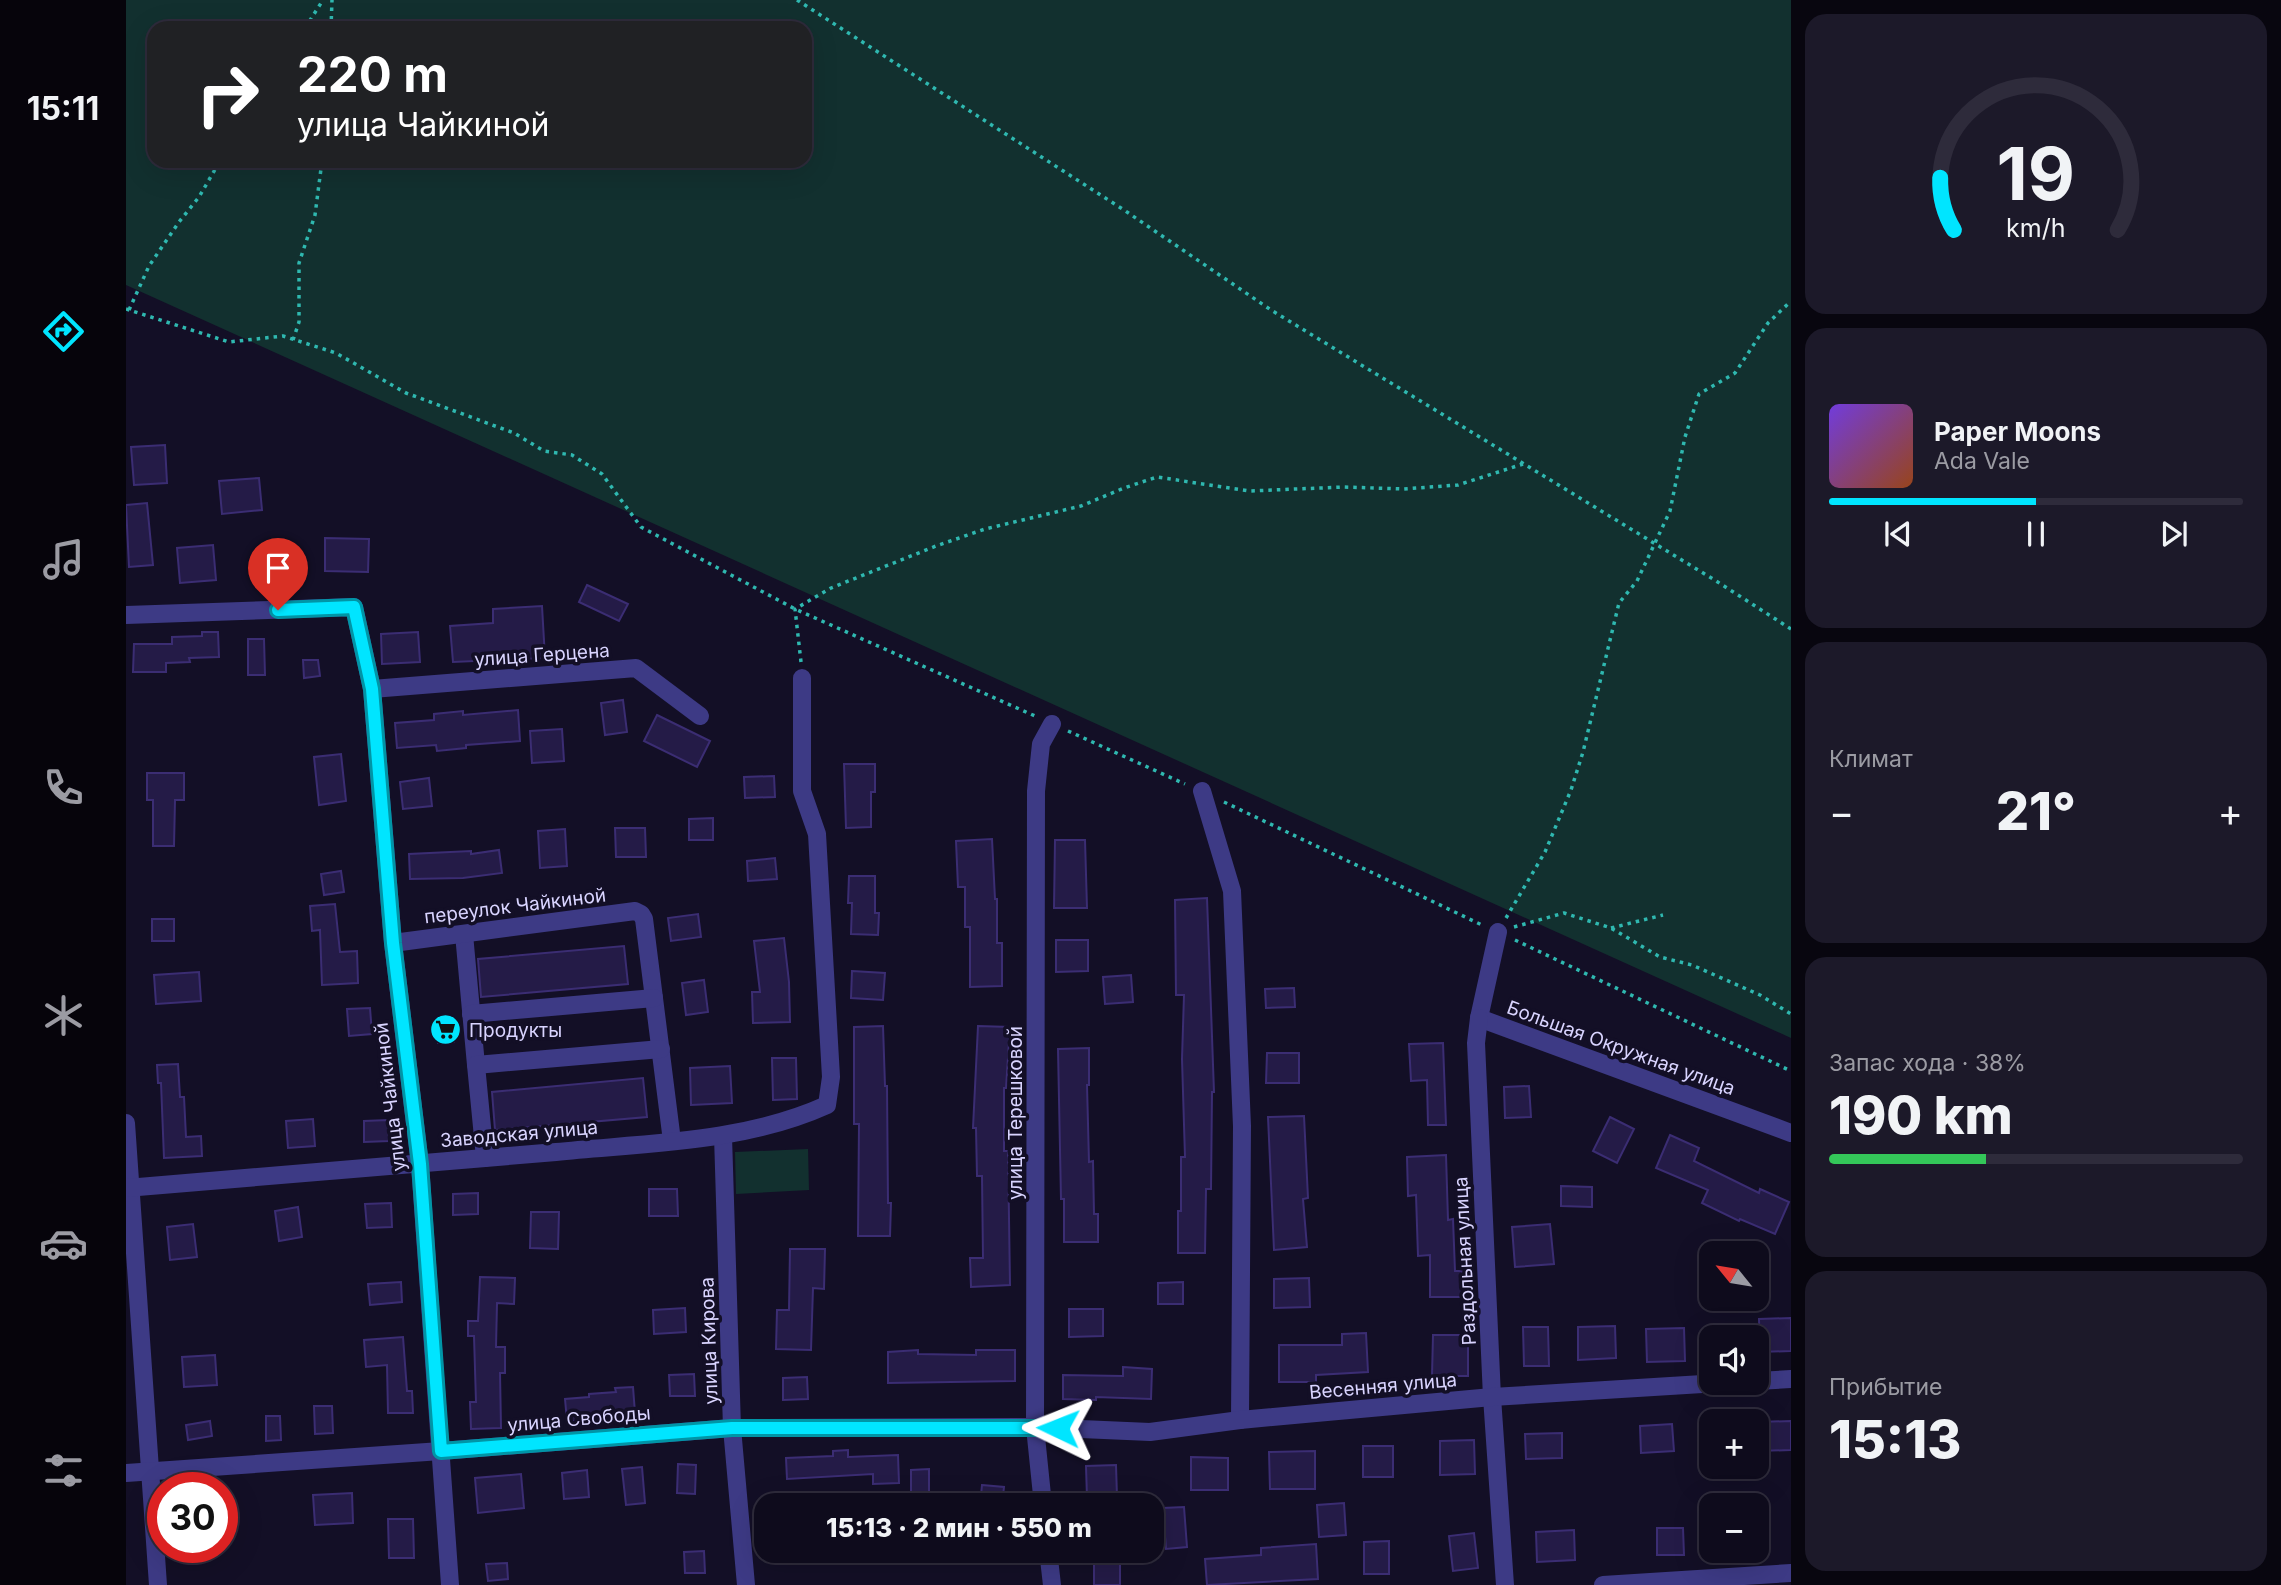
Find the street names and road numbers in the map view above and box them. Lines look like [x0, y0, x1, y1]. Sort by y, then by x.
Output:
street label: улица Герцена [473, 639, 611, 671]
street label: переулок Чайкиной [423, 883, 607, 929]
street label: Большая Окружная улица [1504, 996, 1738, 1100]
street label: улица Чайкиной [369, 1021, 411, 1173]
street label: улица Терешковой [1004, 1026, 1027, 1200]
street label: Заводская улица [439, 1116, 599, 1152]
street label: Раздольная улица [1449, 1176, 1481, 1346]
street label: улица Кирова [695, 1277, 723, 1405]
street label: Весенняя улица [1308, 1368, 1458, 1404]
street label: улица Свободы [506, 1401, 652, 1437]

